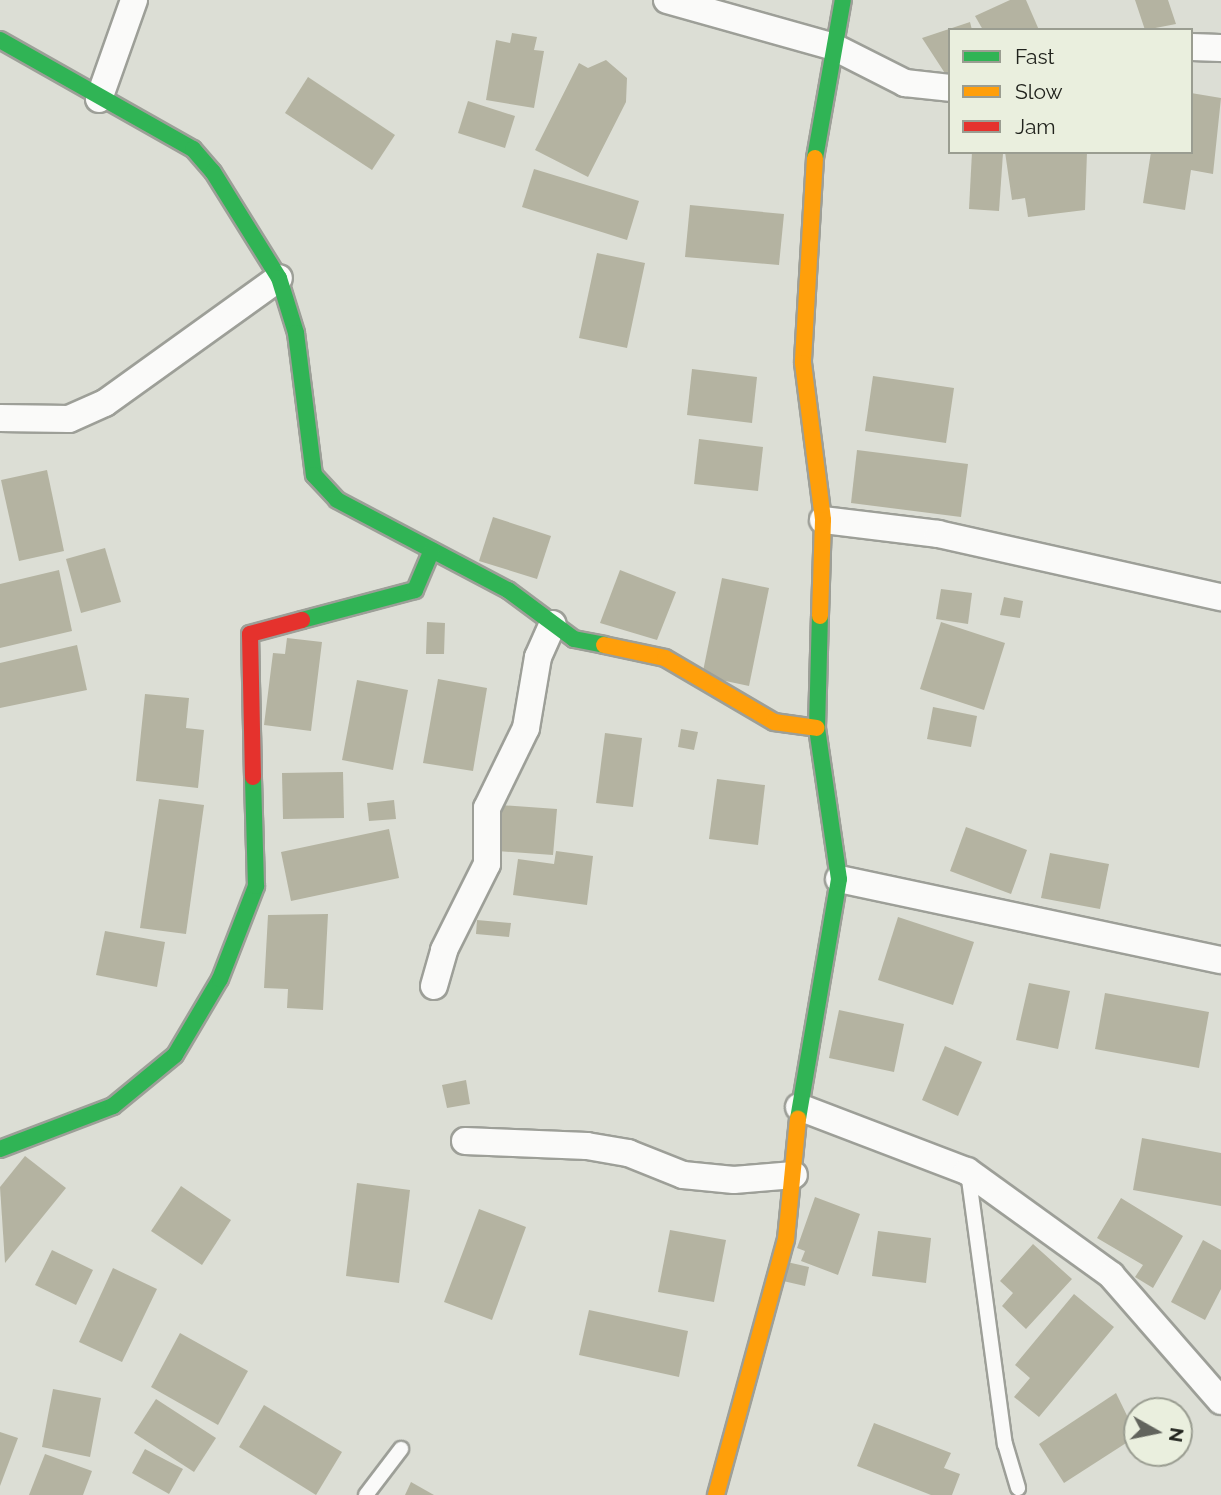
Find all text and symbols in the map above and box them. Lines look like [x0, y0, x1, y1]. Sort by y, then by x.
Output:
legend [948, 28, 1193, 154]
text: Fast [1015, 44, 1055, 69]
text: Slow [1015, 79, 1063, 104]
text: Jam [1015, 114, 1056, 139]
north arrow [1123, 1397, 1193, 1467]
text: N [1165, 1426, 1189, 1444]

